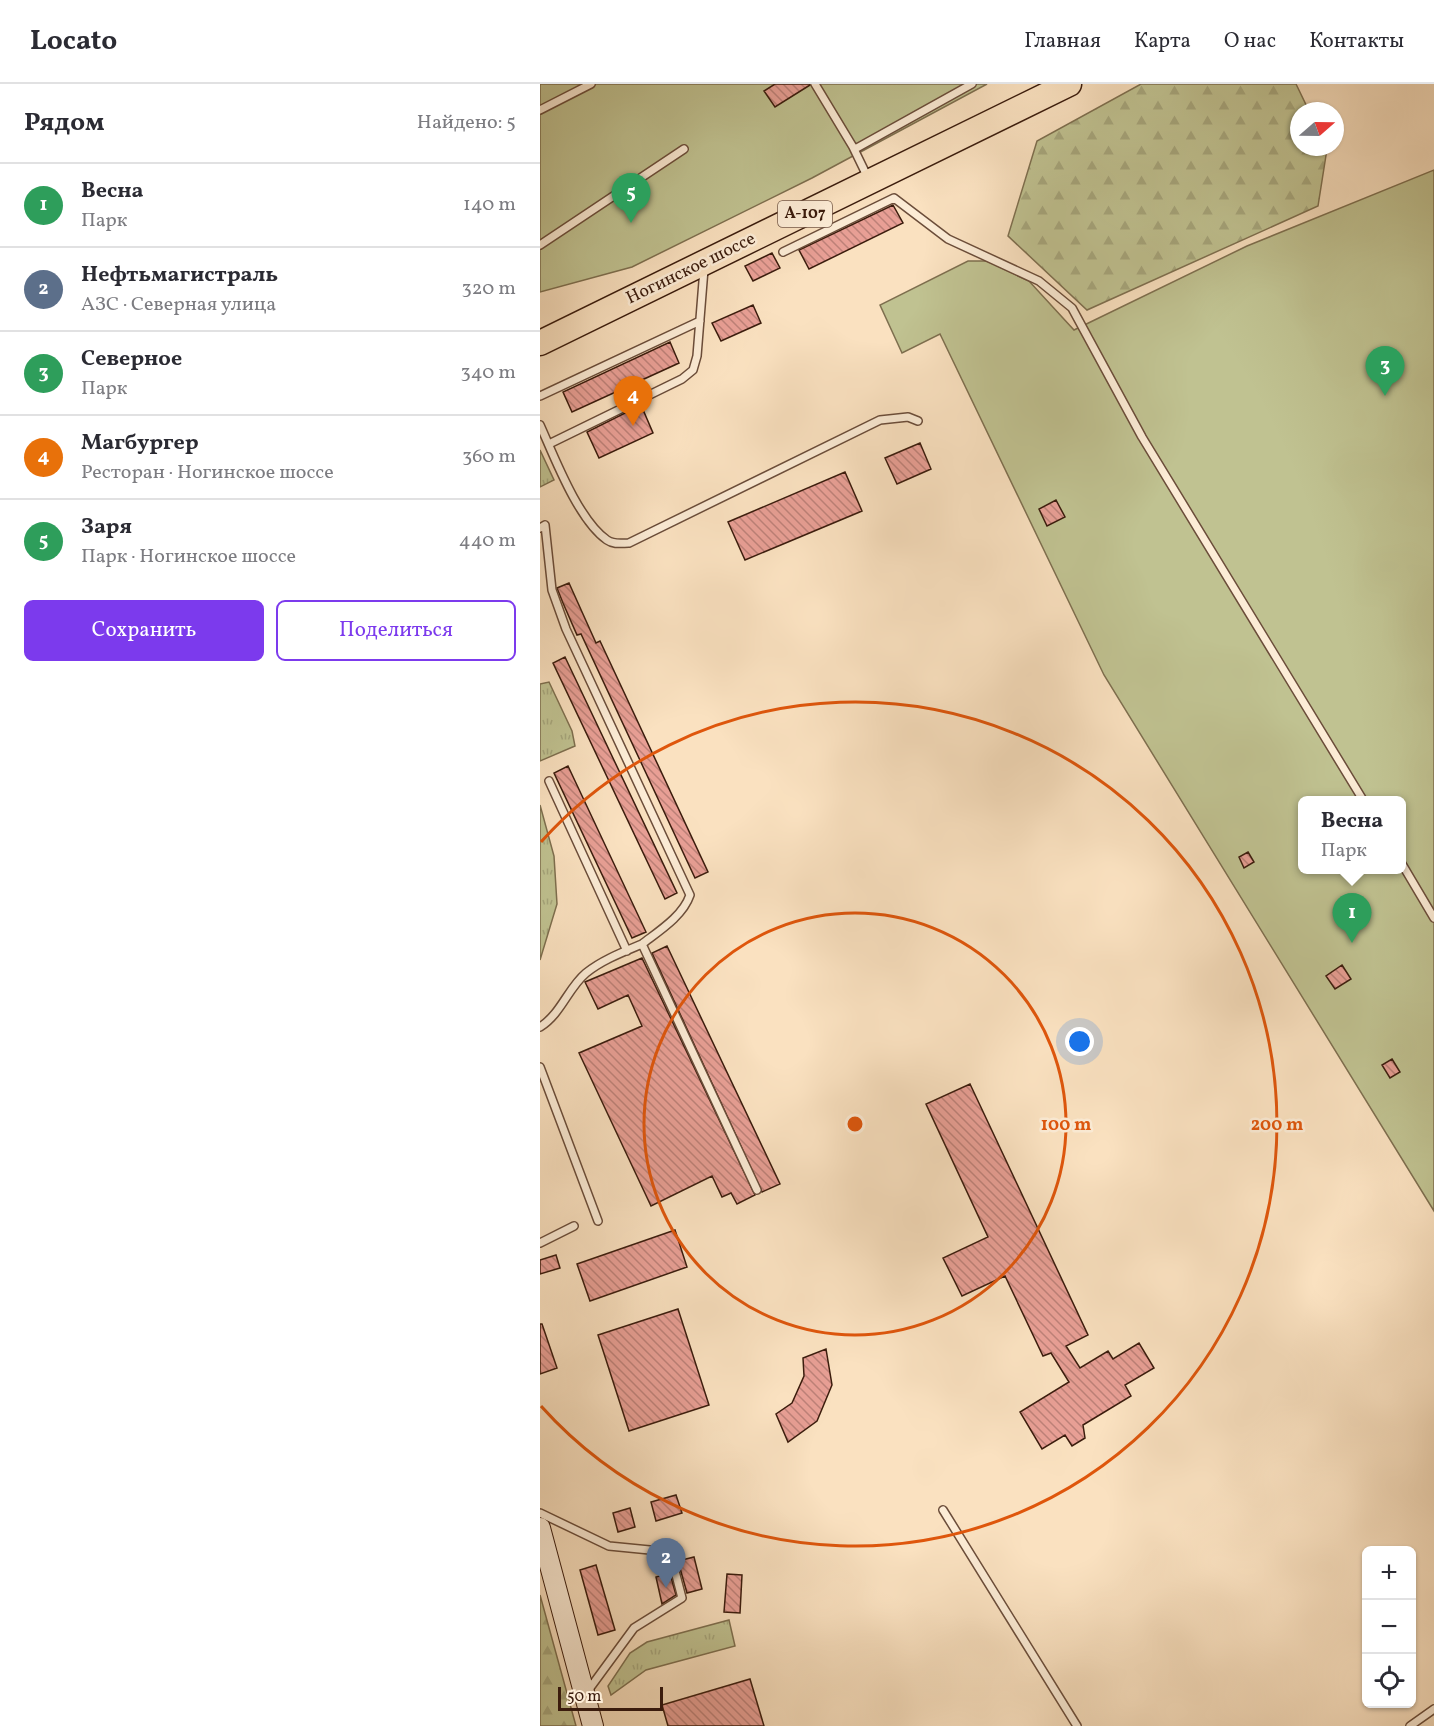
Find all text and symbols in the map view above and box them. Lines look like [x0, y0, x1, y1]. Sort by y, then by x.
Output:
text: Locato [30, 22, 117, 61]
text: Главная [1024, 27, 1101, 56]
text: Карта [1134, 27, 1191, 56]
text: О нас [1224, 27, 1276, 56]
text: Контакты [1309, 27, 1404, 56]
north arrow [1290, 102, 1344, 156]
text: Рядом [24, 105, 104, 141]
text: Найдено: 5 [417, 109, 516, 137]
pin: 5 [612, 174, 650, 223]
text: Весна [81, 176, 144, 207]
text: 1 [39, 191, 48, 219]
text: 140 m [463, 191, 516, 219]
road number: А-107 [778, 201, 832, 227]
text: Парк [81, 207, 127, 235]
street label: Ногинское шоссе [622, 227, 760, 311]
text: Нефтьмагистраль [81, 260, 278, 291]
text: 2 [38, 275, 49, 303]
text: 320 m [461, 275, 516, 303]
text: АЗС · Северная улица [81, 291, 276, 319]
text: Северное [81, 344, 182, 375]
pin: 3 [1366, 346, 1404, 396]
text: 3 [38, 359, 49, 387]
text: 340 m [460, 359, 516, 387]
text: Парк [81, 375, 127, 403]
pin: 4 [614, 376, 652, 426]
text: Магбургер [81, 428, 199, 459]
text: 4 [37, 443, 50, 471]
text: 360 m [462, 443, 516, 471]
text: Ресторан · Ногинское шоссе [81, 459, 334, 487]
text: Заря [81, 512, 132, 543]
text: 5 [39, 527, 48, 555]
text: 440 m [459, 527, 516, 555]
text: Парк · Ногинское шоссе [81, 543, 296, 571]
button: Сохранить [24, 600, 264, 661]
button: Поделиться [276, 600, 516, 661]
popup [1298, 796, 1406, 874]
text: Весна [1321, 806, 1383, 837]
text: Парк [1321, 837, 1367, 865]
pin: 1 [1332, 894, 1372, 943]
your location [1065, 1027, 1094, 1056]
text: 100 m [1041, 1113, 1091, 1138]
text: 200 m [1251, 1113, 1303, 1138]
centre of rings [845, 1114, 865, 1134]
pin: 2 [646, 1538, 686, 1588]
map controls [1362, 1546, 1416, 1708]
button: + [1362, 1546, 1416, 1600]
button: − [1362, 1600, 1416, 1654]
button: locate [1362, 1654, 1416, 1708]
scale bar [558, 1684, 663, 1712]
text: 50 m [567, 1686, 601, 1708]

